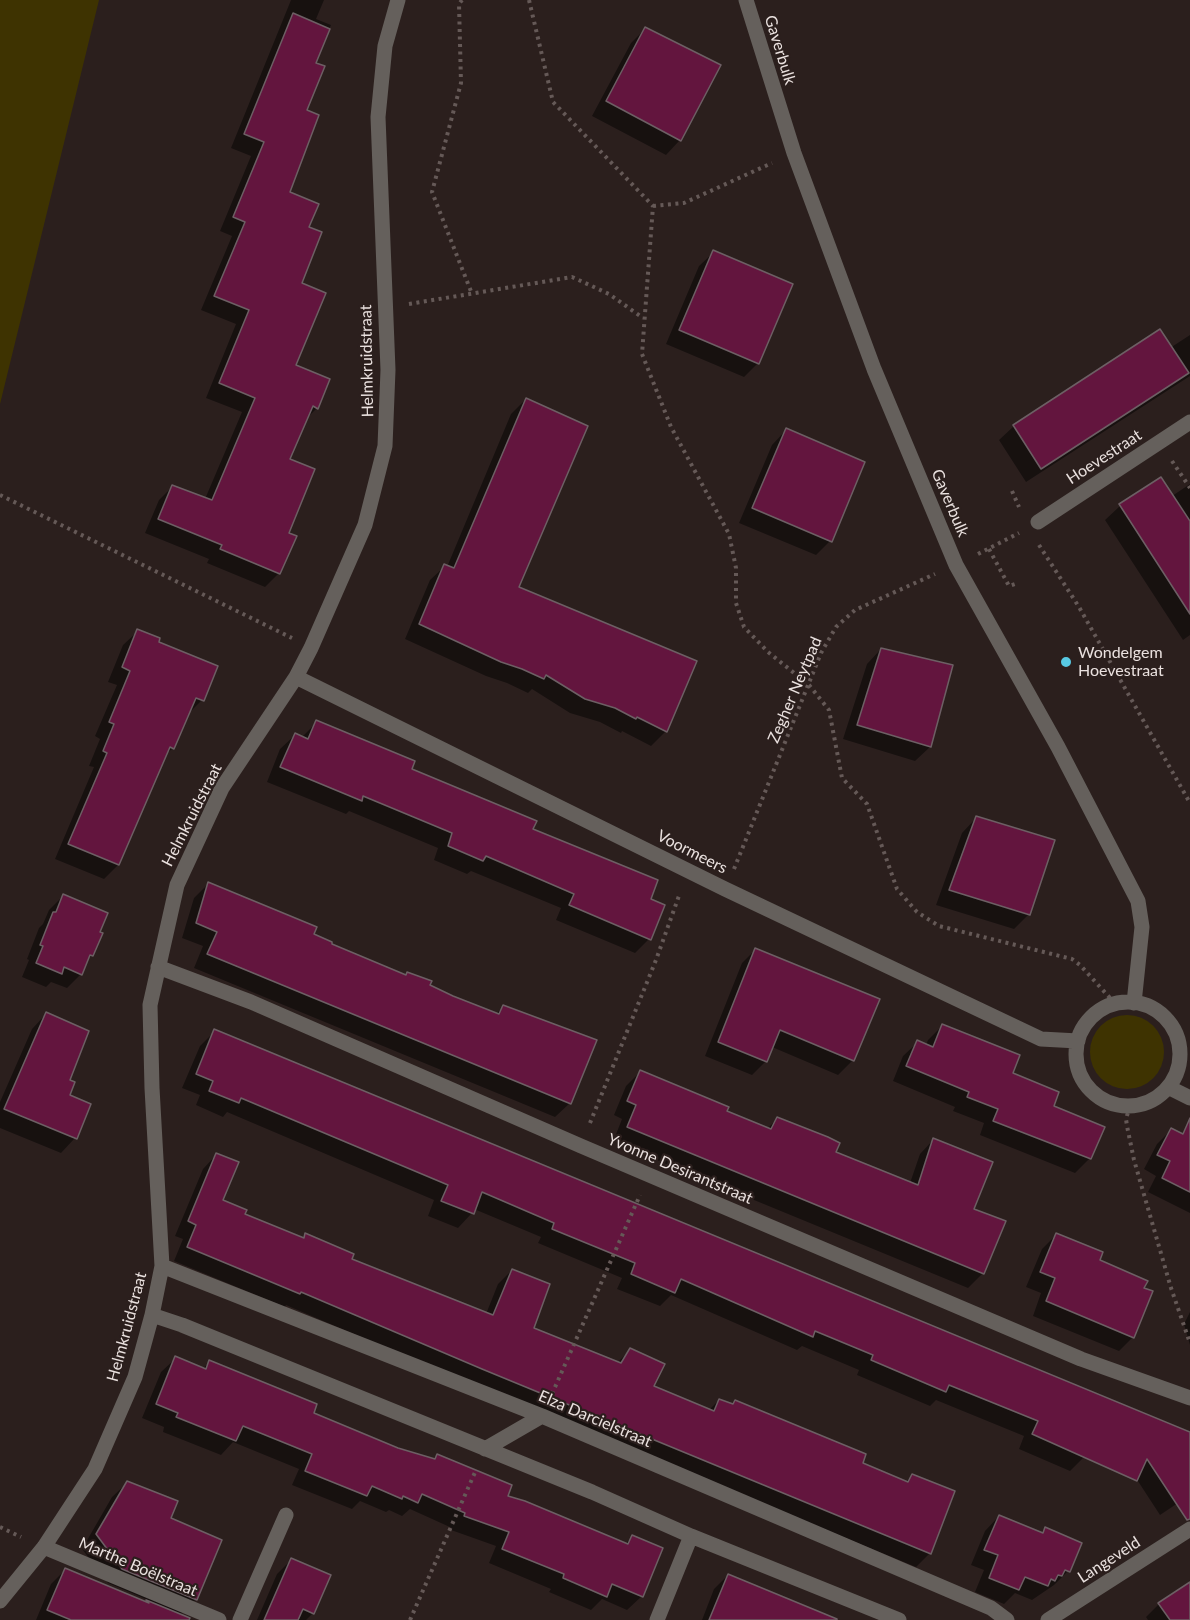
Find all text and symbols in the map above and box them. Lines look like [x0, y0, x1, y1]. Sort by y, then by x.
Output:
street label: Gaverbulk [760, 13, 800, 87]
street label: Helmkruidstraat [356, 304, 378, 418]
street label: Hoevestraat [1063, 426, 1145, 488]
street label: Gaverbulk [927, 466, 973, 540]
street label: Zegher Neytpad [764, 634, 826, 746]
place label: Wondelgem Hoevestraat [1078, 643, 1164, 681]
marker: Wondelgem Hoevestraat [1059, 655, 1073, 669]
street label: Helmkruidstraat [158, 760, 226, 870]
street label: Voormeers [654, 826, 730, 878]
street label: Yvonne Desirantstraat [604, 1130, 756, 1208]
street label: Helmkruidstraat [103, 1270, 151, 1384]
street label: Elza Darcielstraat [535, 1386, 655, 1452]
street label: Marthe Boëlstraat [76, 1533, 200, 1601]
street label: Langeveld [1074, 1533, 1144, 1587]

